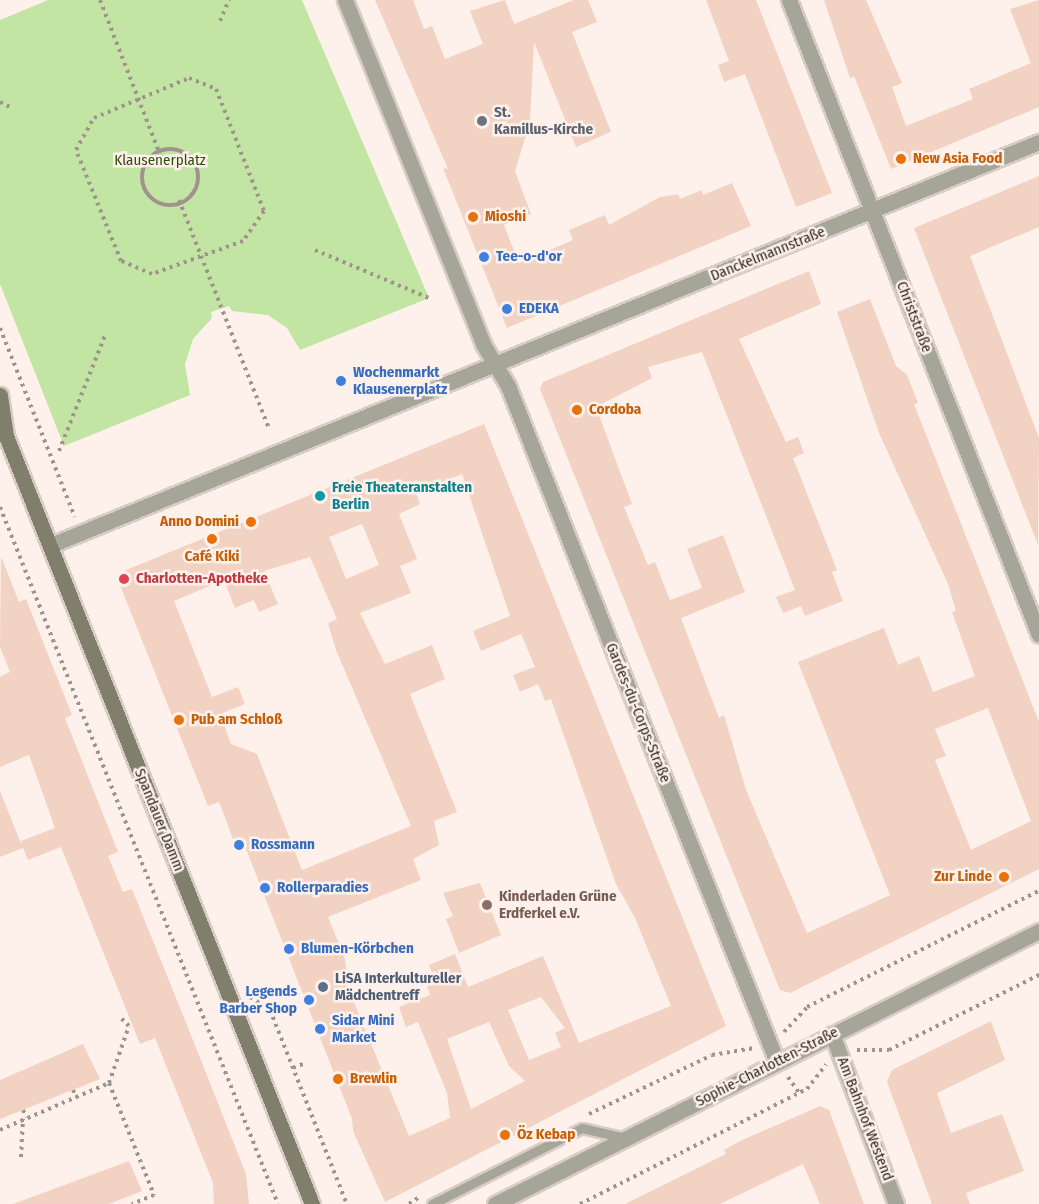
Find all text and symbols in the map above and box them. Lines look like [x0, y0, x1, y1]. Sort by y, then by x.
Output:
place label: St. Kamillus-Kirche [494, 103, 593, 138]
marker: St. Kamillus-Kirche [475, 114, 489, 128]
place label: New Asia Food [913, 150, 1002, 168]
park label: Klausenerplatz [114, 152, 206, 170]
marker: New Asia Food [894, 152, 908, 166]
place label: Mioshi [485, 208, 526, 226]
marker: Mioshi [466, 210, 480, 224]
street label: Danckelmannstraße [708, 223, 828, 285]
place label: Tee-o-d'or [496, 248, 562, 266]
marker: Tee-o-d'or [477, 250, 491, 264]
street label: Christstraße [892, 279, 936, 355]
place label: EDEKA [519, 300, 559, 318]
marker: EDEKA [500, 302, 514, 316]
place label: Wochenmarkt Klausenerplatz [353, 363, 447, 398]
marker: Wochenmarkt Klausenerplatz [334, 374, 348, 388]
place label: Cordoba [589, 401, 641, 419]
marker: Cordoba [570, 403, 584, 417]
place label: Freie Theateranstalten Berlin [332, 478, 472, 513]
marker: Freie Theateranstalten Berlin [313, 489, 327, 503]
place label: Anno Domini [160, 513, 239, 531]
marker: Anno Domini [244, 515, 258, 529]
marker: Café Kiki [205, 532, 219, 546]
place label: Café Kiki [185, 548, 239, 566]
place label: Charlotten-Apotheke [136, 570, 268, 588]
marker: Charlotten-Apotheke [117, 572, 131, 586]
street label: Gardes-du-Corps-Straße [602, 641, 674, 785]
place label: Pub am Schloß [191, 711, 282, 729]
marker: Pub am Schloß [172, 713, 186, 727]
street label: Spandauer Damm [130, 766, 188, 874]
place label: Rossmann [251, 836, 315, 854]
marker: Rossmann [232, 838, 246, 852]
place label: Zur Linde [934, 868, 992, 886]
marker: Zur Linde [997, 870, 1011, 884]
place label: Rollerparadies [277, 879, 369, 897]
marker: Rollerparadies [258, 881, 272, 895]
place label: Kinderladen Grüne Erdferkel e.V. [499, 887, 617, 922]
marker: Kinderladen Grüne Erdferkel e.V. [480, 898, 494, 912]
place label: Blumen-Körbchen [301, 940, 414, 958]
marker: Blumen-Körbchen [282, 942, 296, 956]
place label: LiSA Interkultureller Mädchentreff [335, 969, 461, 1004]
marker: LiSA Interkultureller Mädchentreff [316, 980, 330, 994]
place label: Legends Barber Shop [220, 982, 297, 1017]
marker: Legends Barber Shop [302, 993, 316, 1007]
place label: Sidar Mini Market [332, 1011, 394, 1046]
marker: Sidar Mini Market [313, 1022, 327, 1036]
street label: Sophie-Charlotten-Straße [693, 1023, 841, 1111]
street label: Am Bahnhof Westend [833, 1055, 897, 1183]
place label: Brewlin [350, 1070, 397, 1088]
marker: Brewlin [331, 1072, 345, 1086]
place label: Öz Kebap [517, 1126, 575, 1144]
marker: Öz Kebap [498, 1128, 512, 1142]

